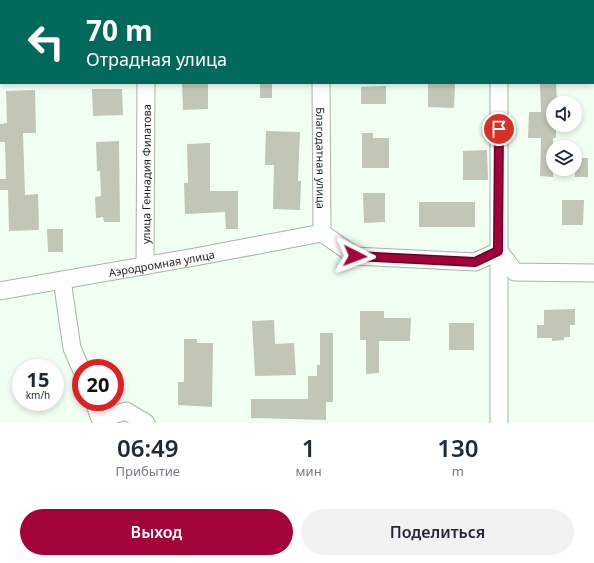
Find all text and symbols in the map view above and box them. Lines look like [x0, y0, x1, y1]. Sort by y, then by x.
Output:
text: 70 m [86, 11, 153, 49]
icon: left [20, 16, 72, 68]
text: Отрадная улица [86, 47, 227, 71]
map controls [546, 96, 582, 176]
button: sound [546, 96, 582, 132]
street label: улица Геннадия Филатова [138, 104, 153, 244]
street label: Благодатная улица [314, 107, 329, 209]
pin [482, 112, 516, 146]
icon: arrive [488, 118, 510, 140]
button: layers [546, 140, 582, 176]
position arrow [334, 235, 376, 277]
street label: Аэродромная улица [107, 246, 216, 279]
speed limit sign: 20 [72, 359, 124, 411]
text: 15 [27, 366, 49, 393]
text: km/h [26, 388, 50, 402]
text: 06:49 [117, 431, 179, 464]
text: 1 [302, 431, 315, 464]
text: 130 [437, 431, 478, 464]
text: Прибытие [116, 462, 180, 480]
text: мин [296, 462, 322, 480]
text: m [452, 462, 464, 480]
button: Выход [20, 509, 293, 555]
button: Поделиться [301, 509, 574, 555]

